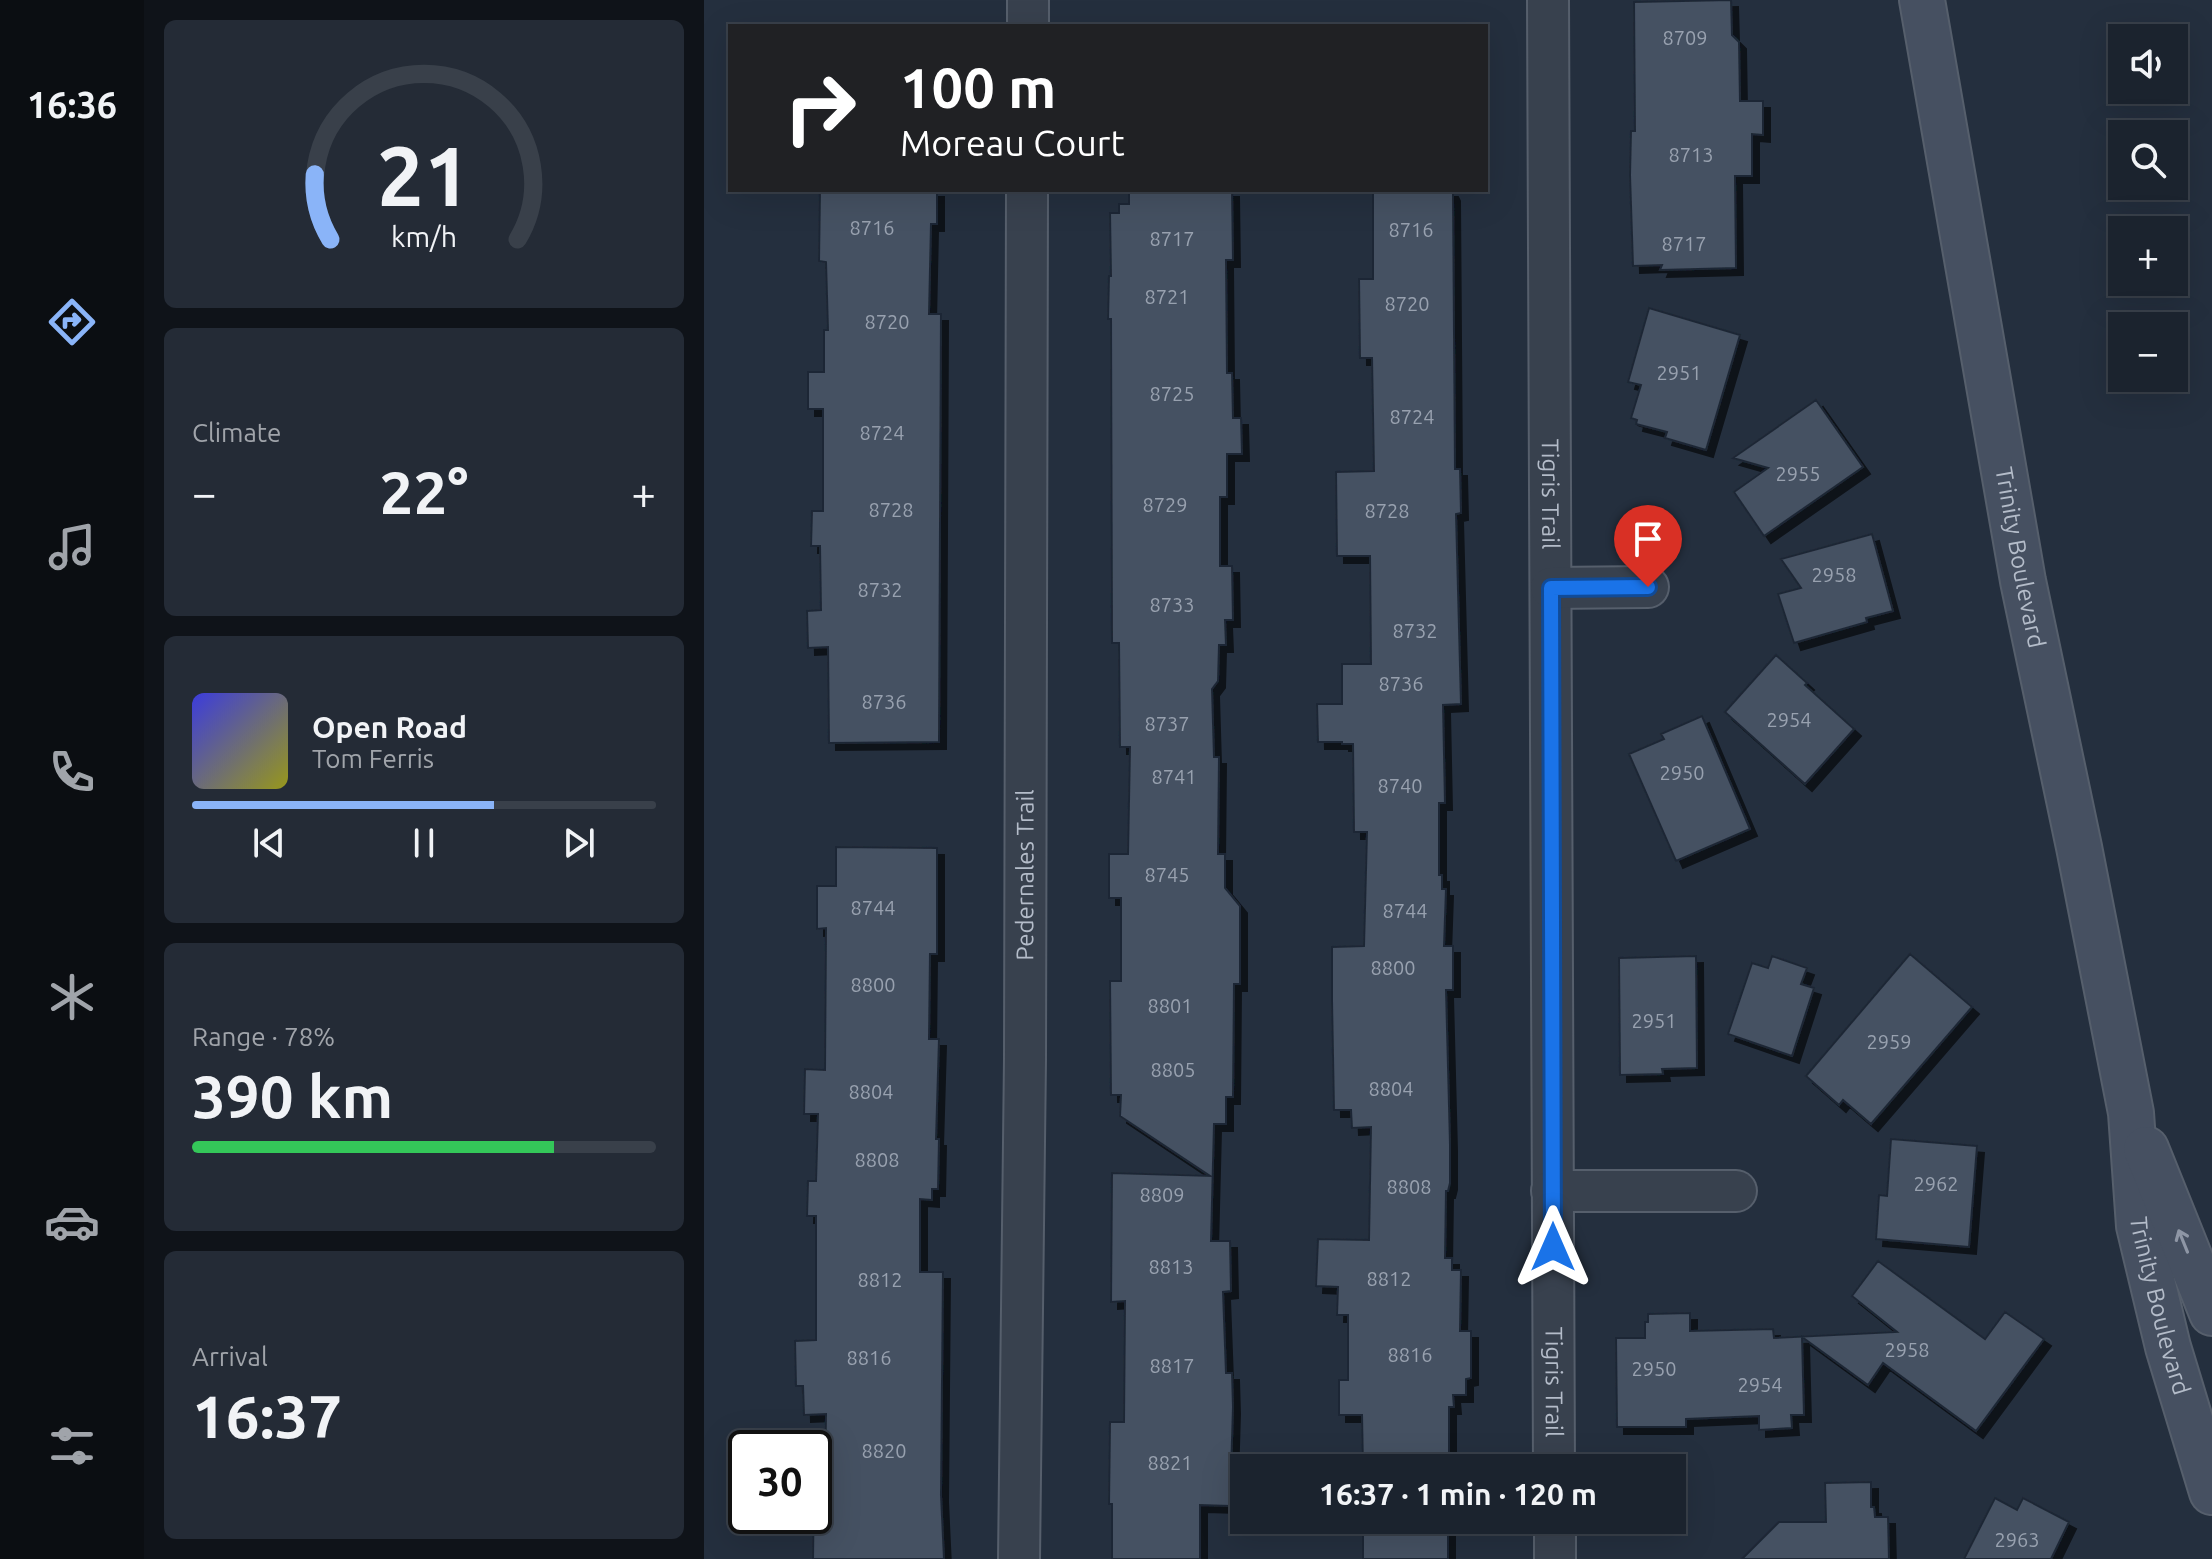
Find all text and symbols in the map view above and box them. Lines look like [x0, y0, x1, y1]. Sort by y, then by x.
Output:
map controls [2108, 24, 2188, 392]
button: sound [2108, 24, 2188, 104]
house number: 8709 [1662, 26, 1708, 49]
icon: right [768, 56, 872, 160]
text: 100 m [900, 56, 1056, 119]
text: 16:36 [27, 84, 117, 125]
button: search [2108, 120, 2188, 200]
text: Moreau Court [900, 122, 1125, 163]
text: 21 [377, 127, 471, 221]
house number: 8713 [1668, 143, 1714, 166]
house number: 8716 [849, 216, 895, 239]
button: + [2108, 216, 2188, 296]
house number: 8716 [1388, 218, 1434, 241]
text: km/h [391, 220, 457, 252]
house number: 8717 [1149, 227, 1195, 250]
house number: 8717 [1661, 232, 1707, 255]
house number: 8721 [1144, 285, 1190, 308]
house number: 8720 [1384, 292, 1430, 315]
icon: directions [44, 294, 100, 350]
house number: 8720 [864, 310, 910, 333]
button: − [2108, 312, 2188, 392]
house number: 2951 [1656, 361, 1702, 384]
house number: 8725 [1149, 382, 1195, 405]
house number: 8724 [1389, 405, 1435, 428]
text: Climate [192, 418, 281, 447]
house number: 8724 [859, 421, 905, 444]
street label: Tigris Trail [1537, 439, 1564, 549]
text: 22° [380, 458, 468, 525]
house number: 2955 [1775, 462, 1821, 485]
street label: Trinity Boulevard [1990, 465, 2051, 650]
text: − [192, 468, 217, 517]
text: + [631, 468, 656, 517]
house number: 8729 [1142, 493, 1188, 516]
house number: 8728 [868, 498, 914, 521]
house number: 8728 [1364, 499, 1410, 522]
pin [1614, 505, 1682, 587]
icon: arrive [1626, 517, 1670, 561]
icon: music [44, 519, 100, 575]
house number: 2958 [1811, 563, 1857, 586]
house number: 8732 [857, 578, 903, 601]
house number: 8733 [1149, 593, 1195, 616]
house number: 8732 [1392, 619, 1438, 642]
house number: 8736 [1378, 672, 1424, 695]
house number: 8736 [861, 690, 907, 713]
house number: 2954 [1766, 708, 1812, 731]
text: Open Road [312, 710, 467, 744]
house number: 8737 [1144, 712, 1190, 735]
icon: phone [44, 744, 100, 800]
text: Tom Ferris [312, 744, 434, 773]
house number: 2950 [1659, 761, 1705, 784]
house number: 8741 [1151, 765, 1197, 788]
house number: 8740 [1377, 774, 1423, 797]
street label: Pedernales Trail [1011, 789, 1039, 961]
icon: previous [247, 821, 291, 865]
icon: pause [402, 821, 446, 865]
icon: next [557, 821, 601, 865]
house number: 8745 [1144, 863, 1190, 886]
house number: 8744 [850, 896, 896, 919]
house number: 8744 [1382, 899, 1428, 922]
house number: 8800 [1370, 956, 1416, 979]
icon: climate [44, 969, 100, 1025]
house number: 8800 [850, 973, 896, 996]
house number: 8801 [1147, 994, 1193, 1017]
house number: 2951 [1631, 1009, 1677, 1032]
text: Range · 78% [192, 1022, 335, 1051]
house number: 2959 [1866, 1030, 1912, 1053]
house number: 8805 [1150, 1058, 1196, 1081]
text: 390 km [192, 1062, 393, 1129]
house number: 8804 [1368, 1077, 1414, 1100]
house number: 8804 [848, 1080, 894, 1103]
house number: 8808 [854, 1148, 900, 1171]
house number: 2962 [1913, 1172, 1959, 1195]
house number: 8808 [1386, 1175, 1432, 1198]
house number: 8809 [1139, 1183, 1185, 1206]
icon: car [44, 1194, 100, 1250]
position arrow [1511, 1205, 1595, 1289]
street label: Trinity Boulevard [2125, 1216, 2196, 1398]
one-way arrow [2175, 1229, 2189, 1254]
house number: 8813 [1148, 1255, 1194, 1278]
house number: 8812 [1366, 1267, 1412, 1290]
house number: 8812 [857, 1268, 903, 1291]
street label: Tigris Trail [1540, 1327, 1568, 1437]
house number: 2958 [1884, 1338, 1930, 1361]
text: Arrival [192, 1342, 268, 1371]
house number: 8816 [1387, 1343, 1433, 1366]
house number: 8816 [846, 1346, 892, 1369]
house number: 8817 [1149, 1354, 1195, 1377]
house number: 2950 [1631, 1357, 1677, 1380]
house number: 2954 [1737, 1373, 1783, 1396]
text: 16:37 [192, 1382, 342, 1449]
icon: filters [44, 1418, 100, 1474]
speed limit sign: 30 [728, 1430, 832, 1534]
house number: 8820 [861, 1439, 907, 1462]
house number: 8821 [1147, 1451, 1193, 1474]
text: 16:37 · 1 min · 120 m [1319, 1477, 1597, 1511]
house number: 2963 [1994, 1528, 2040, 1551]

